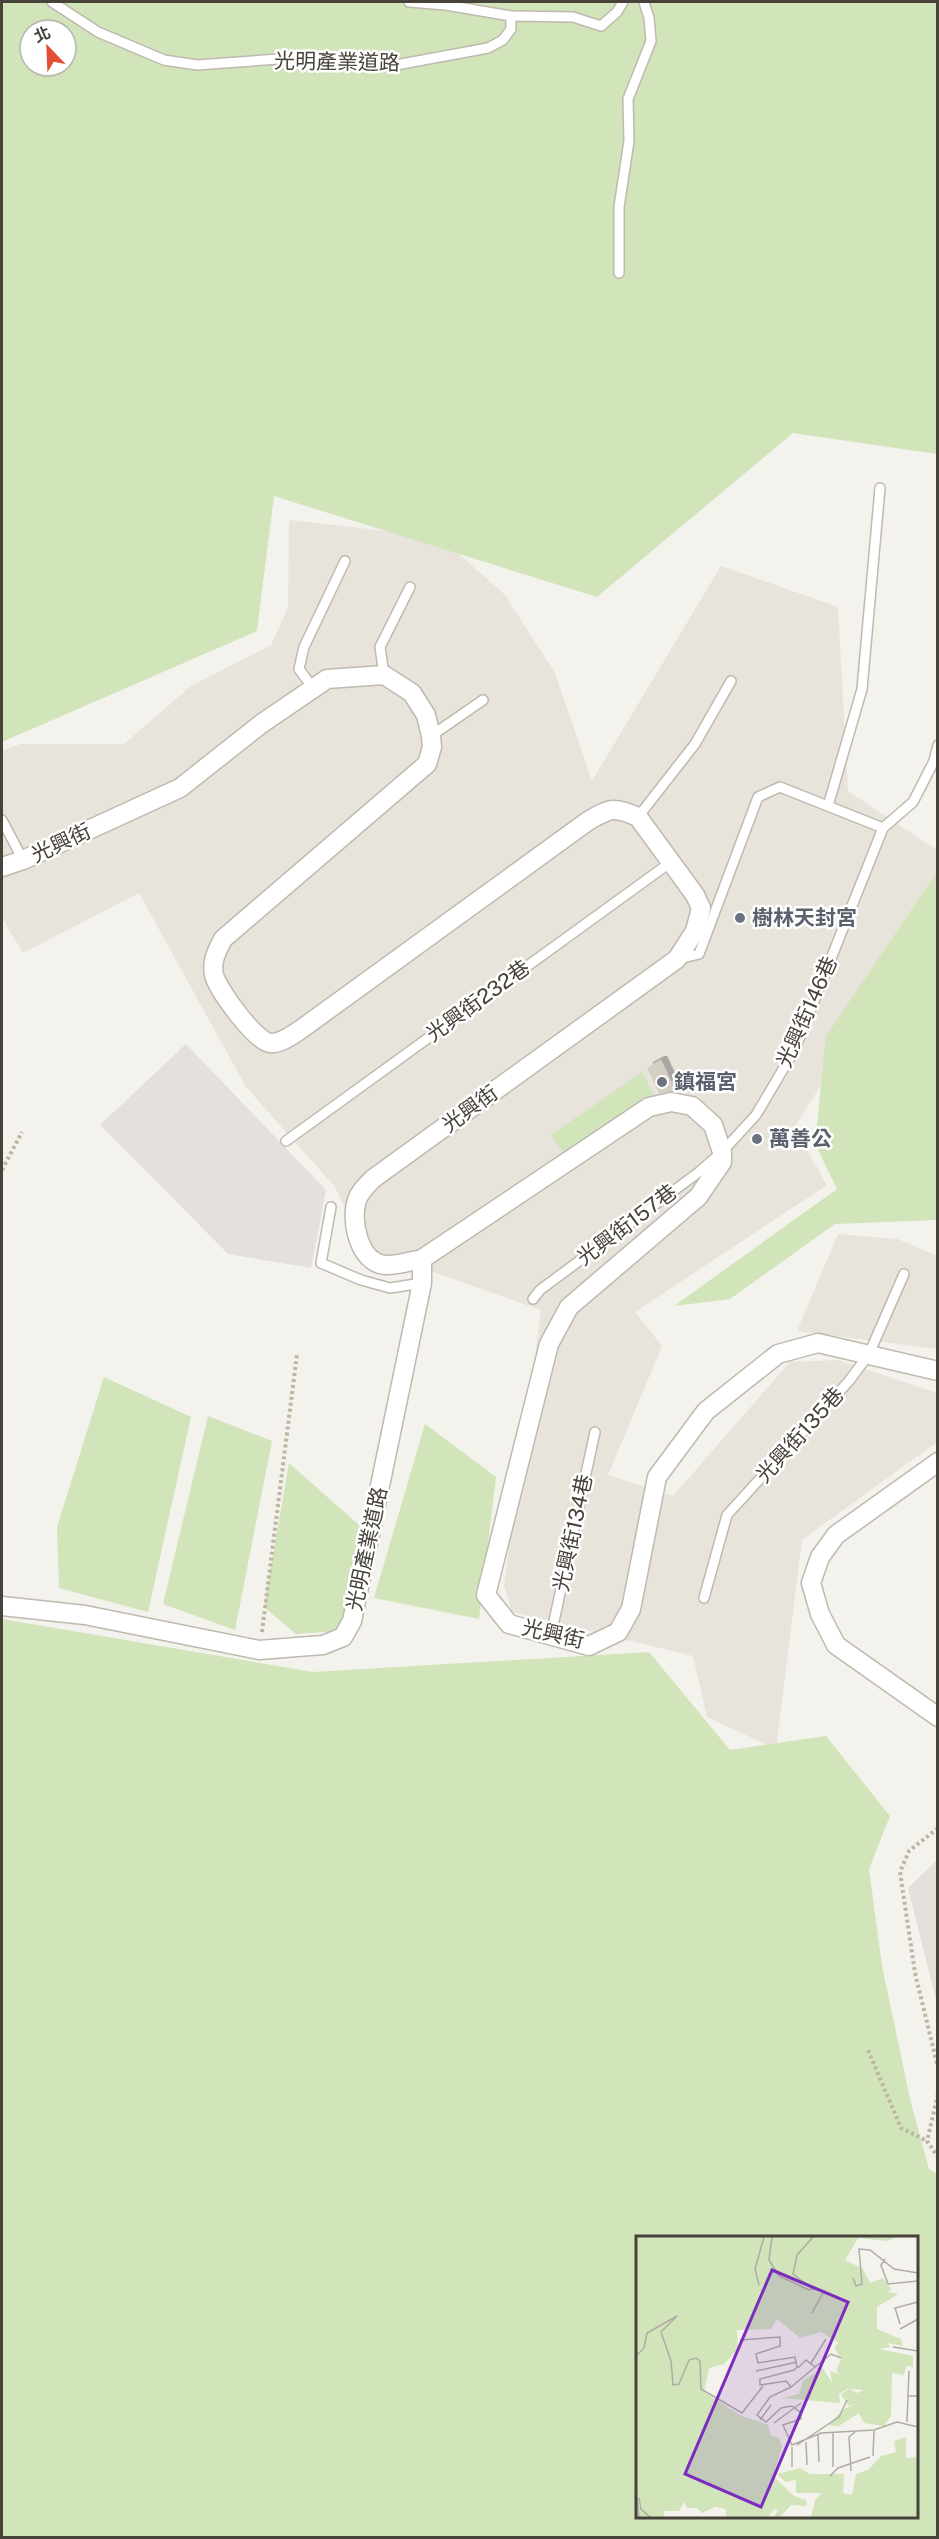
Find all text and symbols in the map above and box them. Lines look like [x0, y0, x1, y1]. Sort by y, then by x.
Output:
north arrow [18, 18, 78, 78]
text: 北 [31, 23, 53, 47]
street label: 光明產業道路 [274, 48, 400, 75]
street label: 光興街 [27, 818, 95, 867]
place label: 樹林天封宮 [752, 905, 857, 930]
marker: 樹林天封宮 [733, 911, 747, 925]
street label: 光興街146巷 [771, 952, 842, 1071]
street label: 光興街232巷 [421, 955, 535, 1047]
place label: 鎮福宮 [674, 1069, 737, 1094]
marker: 鎮福宮 [655, 1075, 669, 1089]
street label: 光興街 [437, 1080, 503, 1137]
place label: 萬善公 [769, 1126, 832, 1151]
marker: 萬善公 [750, 1132, 764, 1146]
street label: 光興街157巷 [572, 1179, 682, 1270]
street label: 光興街135巷 [750, 1382, 849, 1487]
street label: 光興街134巷 [548, 1472, 597, 1594]
street label: 光明產業道路 [341, 1485, 392, 1613]
street label: 光興街 [520, 1614, 587, 1653]
inset map [636, 2236, 918, 2518]

